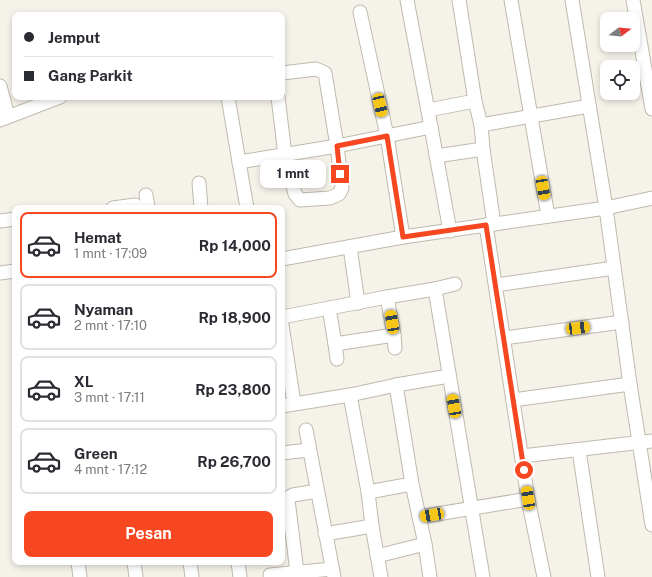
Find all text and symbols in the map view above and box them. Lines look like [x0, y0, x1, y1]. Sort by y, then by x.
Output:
north arrow [600, 12, 640, 52]
map controls [600, 12, 640, 100]
text: Jemput [48, 29, 100, 46]
button: locate [600, 60, 640, 100]
text: Gang Parkit [48, 67, 133, 84]
car [371, 92, 389, 118]
callout: 1 mnt [260, 160, 326, 188]
route end [331, 165, 349, 183]
text: 1 mnt [276, 166, 310, 181]
car [535, 175, 551, 201]
icon: car [26, 227, 62, 263]
text: Hemat [74, 229, 122, 246]
text: Rp 14,000 [199, 237, 271, 254]
text: 1 mnt · 17:09 [74, 246, 147, 261]
icon: car [26, 299, 62, 335]
text: Nyaman [74, 301, 133, 318]
text: Rp 18,900 [198, 309, 271, 326]
car [384, 309, 400, 335]
text: 2 mnt · 17:10 [74, 318, 147, 333]
car [565, 321, 591, 335]
icon: car [26, 371, 62, 407]
text: XL [74, 373, 93, 390]
text: Rp 23,800 [195, 381, 271, 398]
text: 3 mnt · 17:11 [74, 390, 145, 405]
car [446, 393, 462, 419]
icon: car [26, 443, 62, 479]
text: Green [74, 445, 118, 462]
text: Rp 26,700 [197, 453, 271, 470]
route start [515, 461, 533, 479]
text: 4 mnt · 17:12 [74, 462, 147, 477]
car [520, 485, 536, 511]
car [419, 507, 445, 523]
button: Pesan [24, 511, 273, 557]

